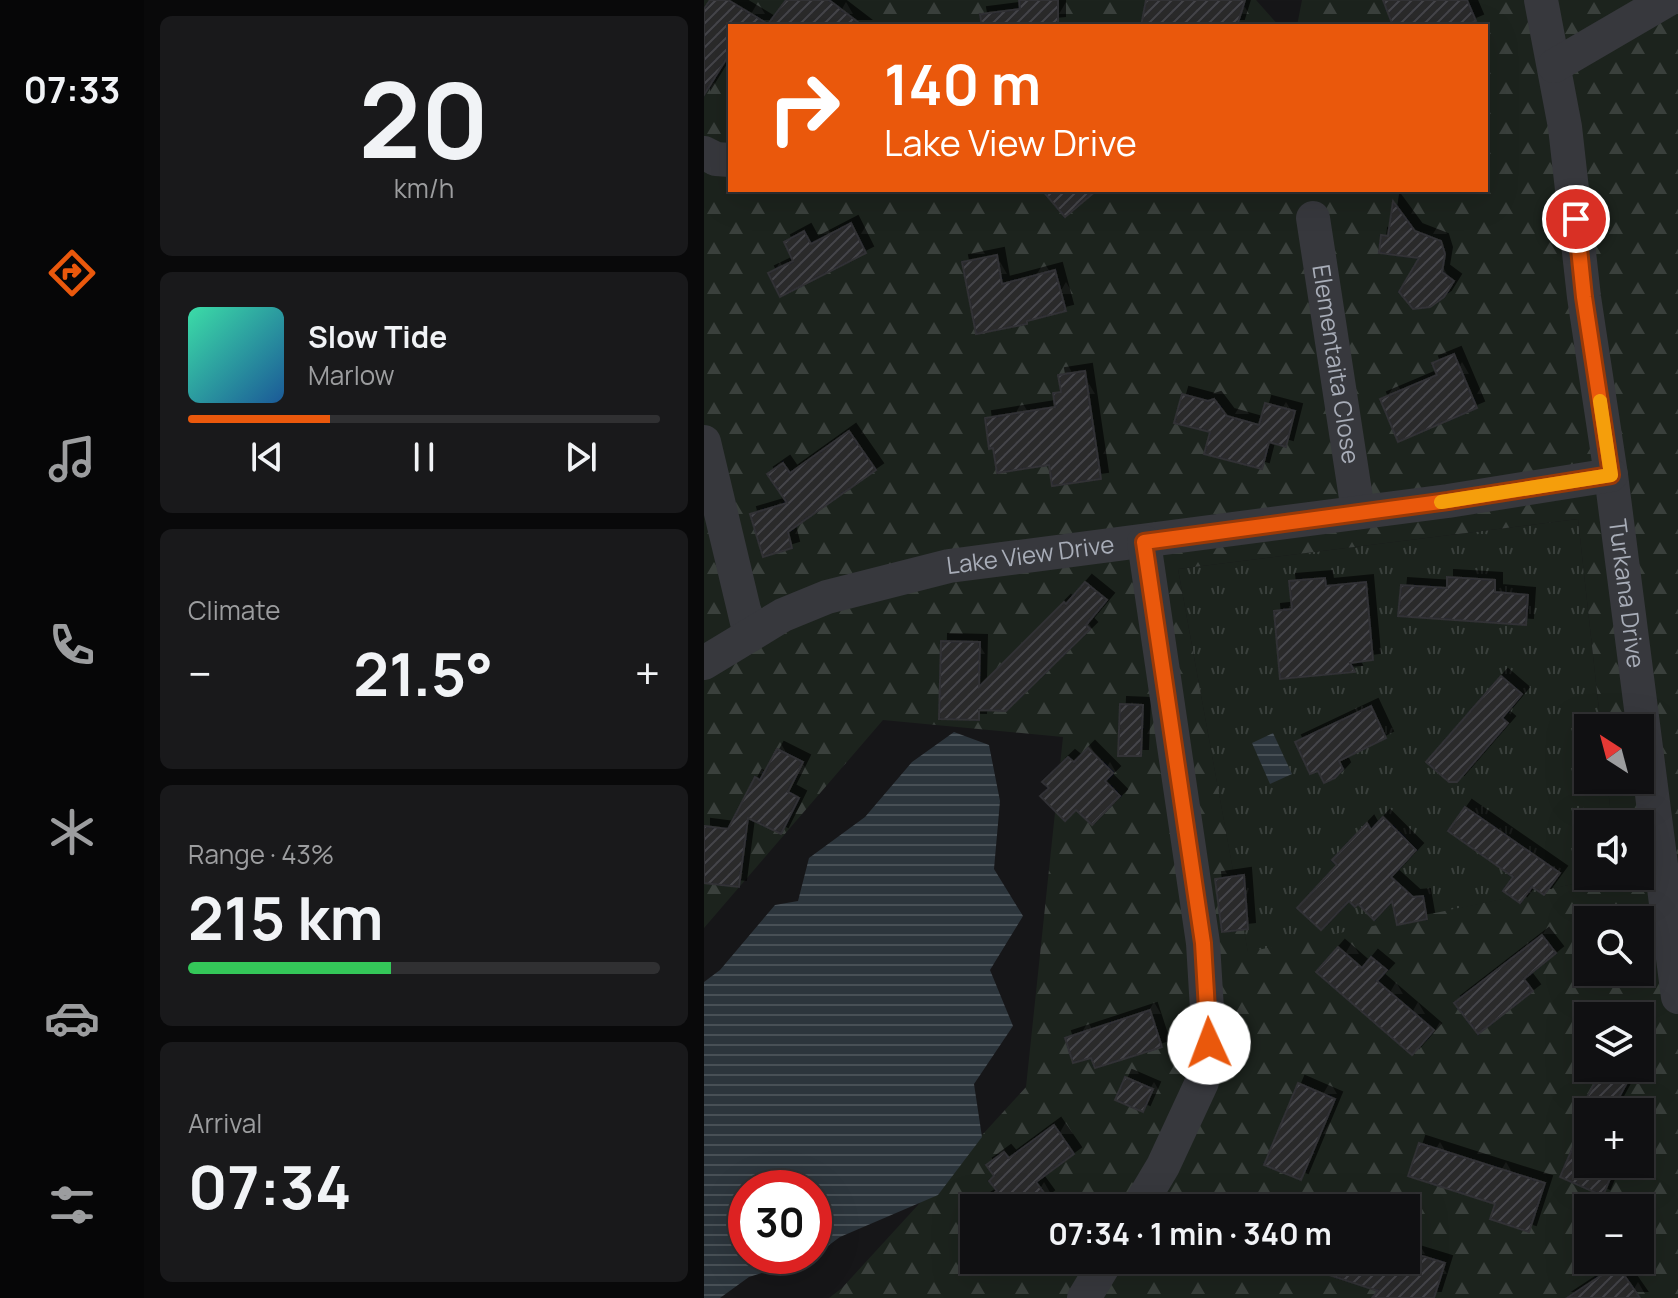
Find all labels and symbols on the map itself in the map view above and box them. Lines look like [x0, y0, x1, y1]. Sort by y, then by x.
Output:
pin [1542, 185, 1610, 253]
street label: Elementaita Close [1305, 262, 1369, 466]
street label: Turkana Drive [1602, 517, 1654, 670]
street label: Lake View Drive [944, 527, 1116, 581]
north arrow [1574, 714, 1654, 794]
position arrow [1167, 1001, 1251, 1085]
speed limit sign: 30 [728, 1170, 832, 1274]

